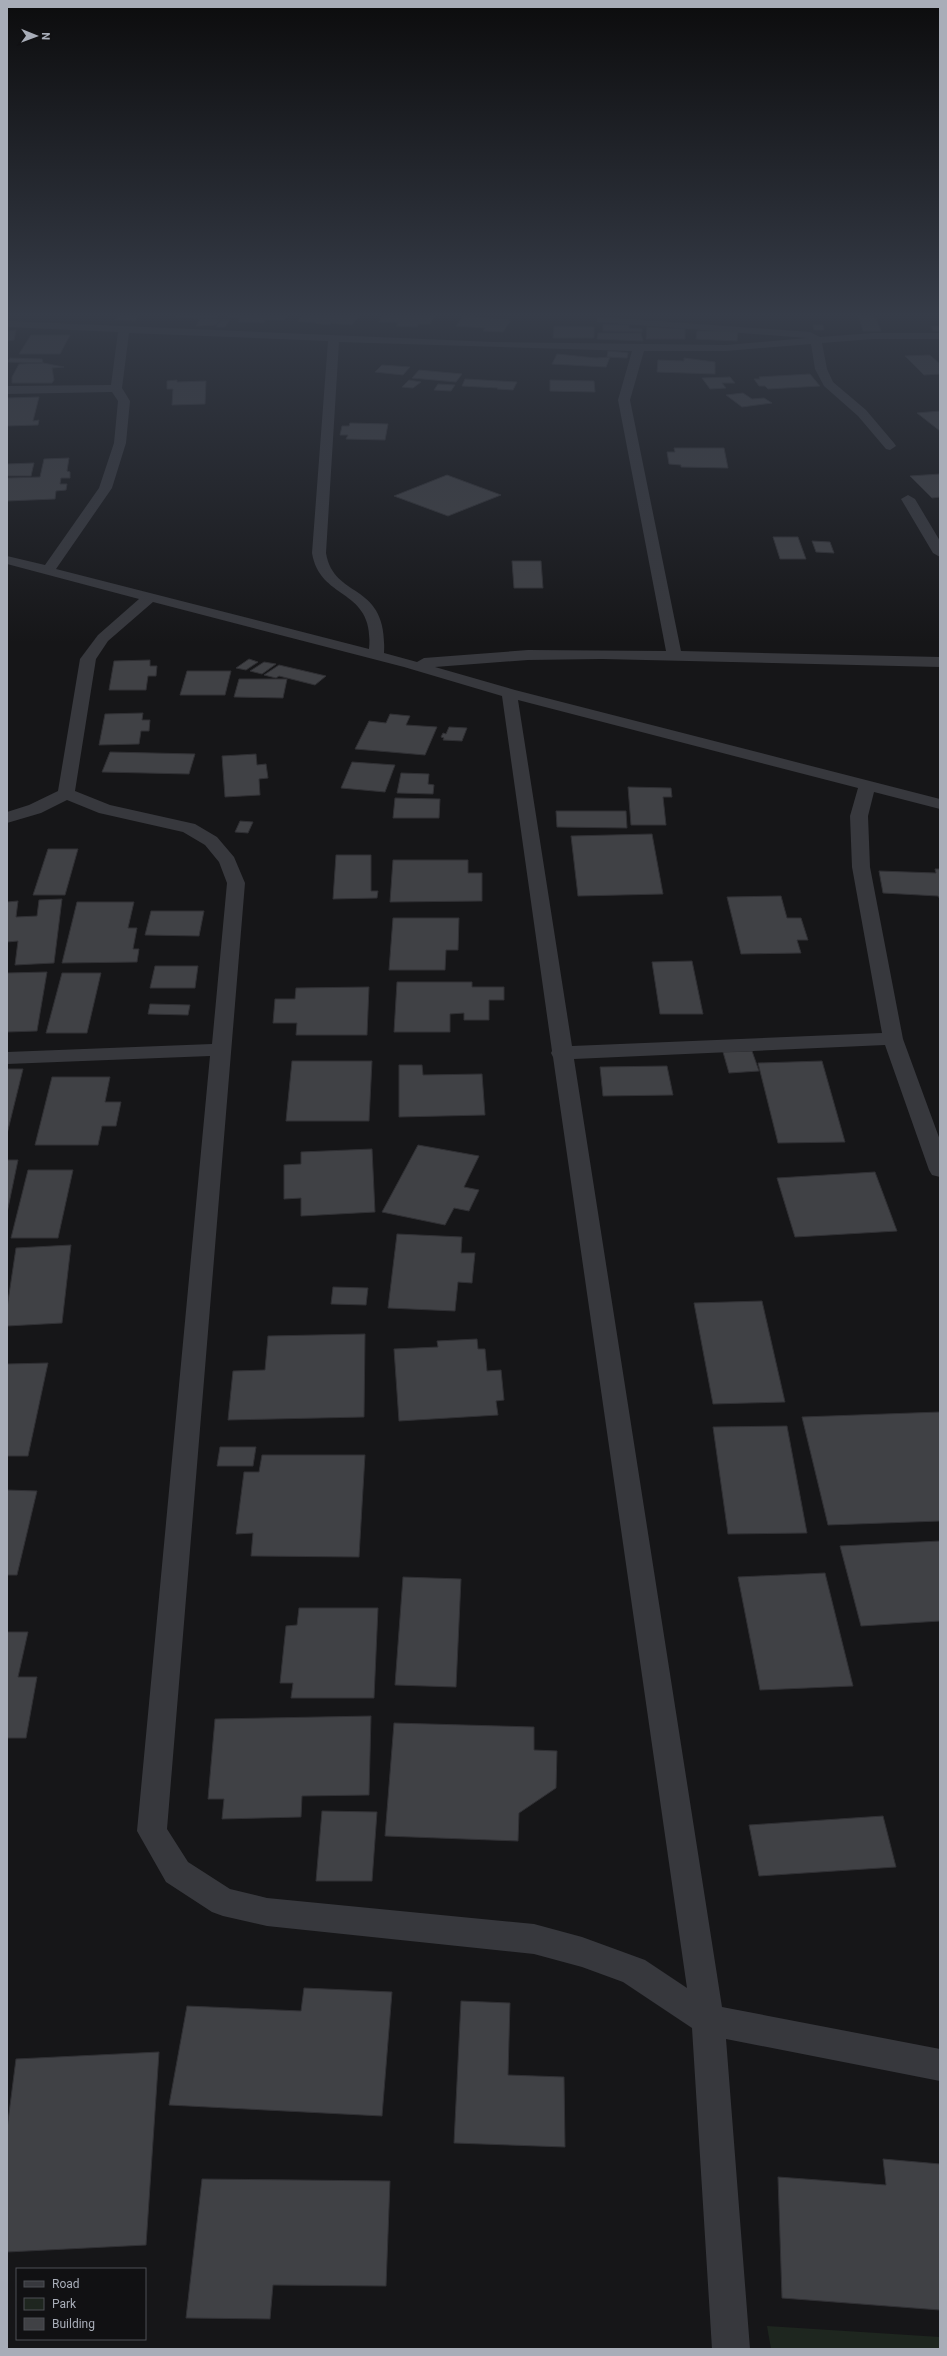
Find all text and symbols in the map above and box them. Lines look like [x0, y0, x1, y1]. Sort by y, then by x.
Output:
north arrow [16, 16, 56, 56]
text: N [39, 32, 52, 40]
legend [16, 2268, 146, 2340]
text: Road [52, 2277, 80, 2291]
text: Park [52, 2297, 77, 2311]
text: Building [52, 2317, 95, 2331]

